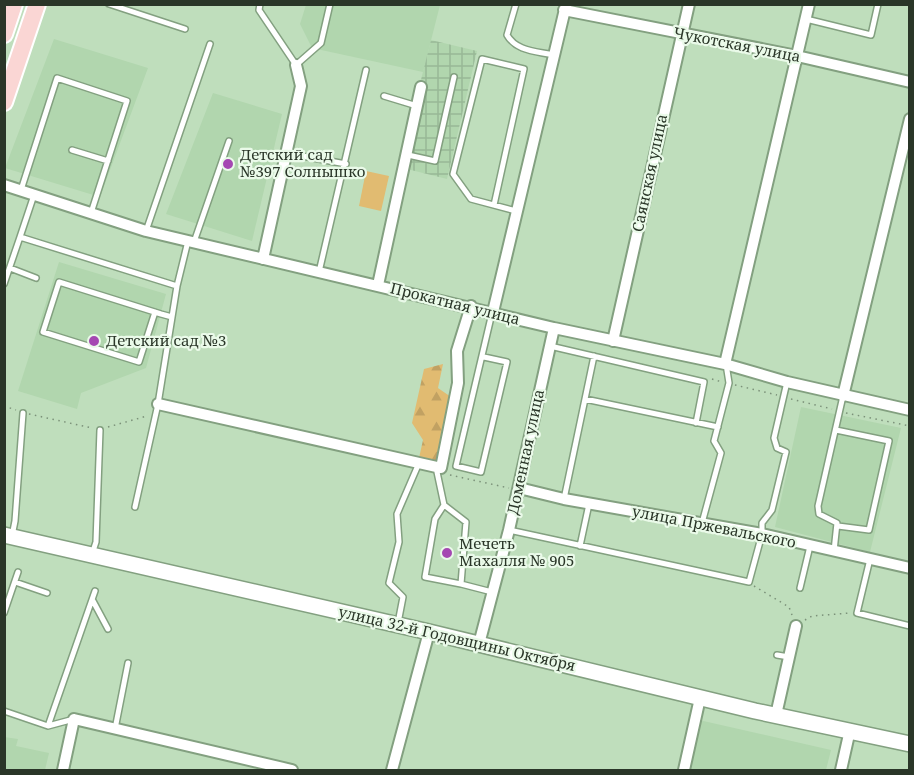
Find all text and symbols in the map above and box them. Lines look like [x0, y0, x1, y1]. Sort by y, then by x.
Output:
street label: Чукотская улица [672, 22, 802, 66]
street label: Саянская улица [627, 112, 671, 234]
place label: Детский сад №397 Солнышко [240, 144, 366, 181]
marker: Детский сад №397 Солнышко [221, 157, 235, 171]
street label: Прокатная улица [388, 277, 522, 329]
place label: Детский сад №3 [106, 330, 226, 350]
marker: Детский сад №3 [87, 334, 101, 348]
street label: Доменная улица [502, 387, 548, 516]
street label: улица Пржевальского [631, 500, 798, 552]
place label: Мечеть Махалля № 905 [459, 533, 574, 570]
marker: Мечеть Махалля № 905 [440, 546, 454, 560]
street label: улица 32-й Годовщины Октября [337, 601, 578, 675]

